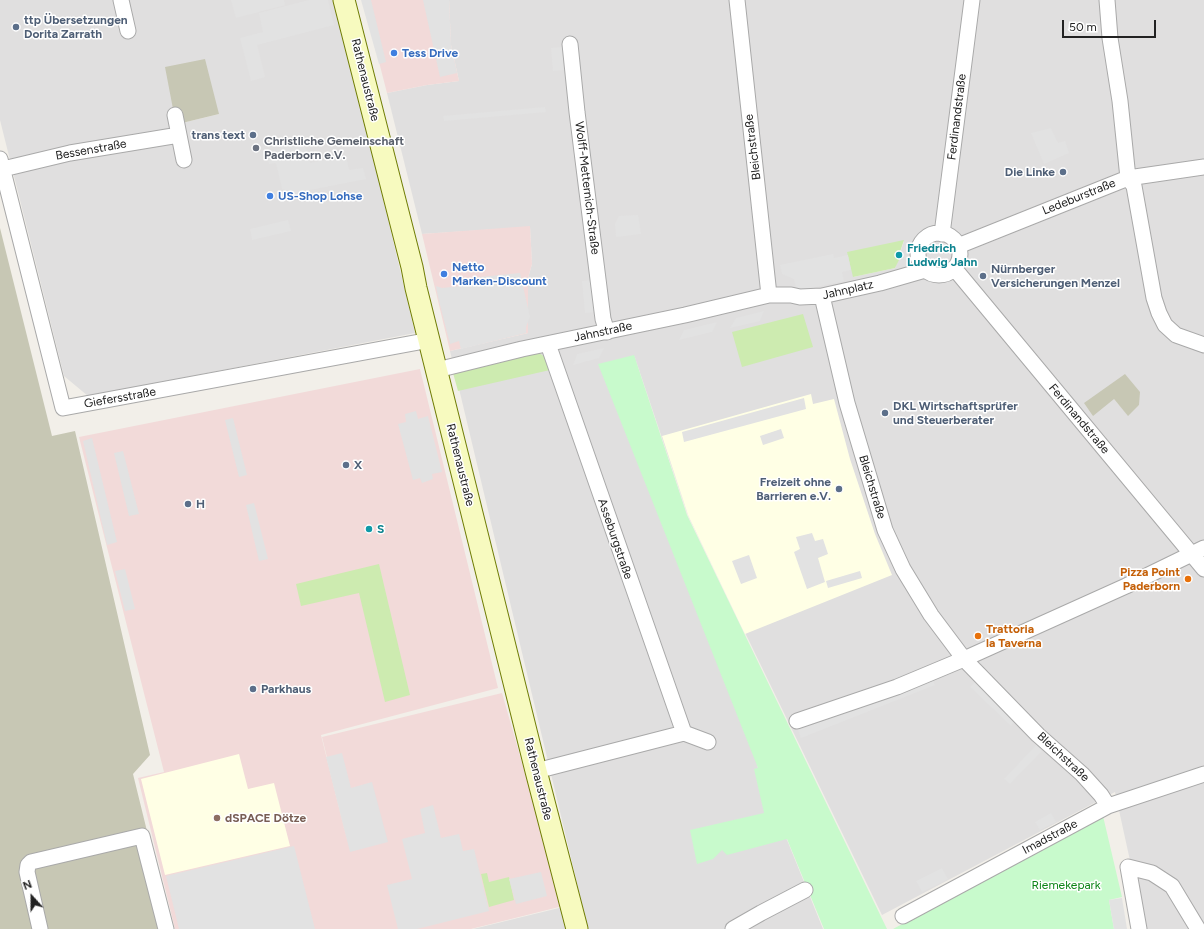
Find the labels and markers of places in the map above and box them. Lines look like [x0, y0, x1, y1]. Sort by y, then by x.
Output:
place label: ttp Übersetzungen Dorita Zarrath [24, 13, 128, 41]
marker: ttp Übersetzungen Dorita Zarrath [11, 22, 21, 32]
place label: Tess Drive [402, 46, 458, 60]
marker: Tess Drive [389, 48, 399, 58]
place label: trans text [192, 128, 245, 142]
marker: trans text [248, 130, 258, 140]
place label: Christliche Gemeinschaft Paderborn e.V. [264, 134, 404, 162]
marker: Christliche Gemeinschaft Paderborn e.V. [251, 143, 261, 153]
place label: Die Linke [1005, 165, 1055, 179]
marker: Die Linke [1058, 167, 1068, 177]
place label: US-Shop Lohse [278, 189, 362, 203]
marker: US-Shop Lohse [265, 191, 275, 201]
place label: Friedrich Ludwig Jahn [907, 241, 977, 269]
marker: Friedrich Ludwig Jahn [894, 250, 904, 260]
place label: Netto Marken-Discount [452, 260, 547, 288]
place label: Nürnberger Versicherungen Menzel [991, 262, 1120, 290]
marker: Netto Marken-Discount [439, 269, 449, 279]
marker: Nürnberger Versicherungen Menzel [978, 271, 988, 281]
place label: DKL Wirtschaftsprüfer und Steuerberater [893, 399, 1018, 427]
marker: DKL Wirtschaftsprüfer und Steuerberater [880, 408, 890, 418]
place label: X [354, 458, 362, 472]
marker: X [341, 460, 351, 470]
place label: Freizeit ohne Barrieren e.V. [756, 475, 831, 503]
marker: Freizeit ohne Barrieren e.V. [834, 484, 844, 494]
place label: H [196, 497, 205, 511]
marker: H [183, 499, 193, 509]
place label: S [377, 522, 384, 536]
marker: S [364, 524, 374, 534]
place label: Pizza Point Paderborn [1120, 565, 1180, 593]
marker: Pizza Point Paderborn [1183, 574, 1193, 584]
place label: Trattoria la Taverna [986, 622, 1042, 650]
marker: Trattoria la Taverna [973, 631, 983, 641]
place label: Parkhaus [261, 682, 311, 696]
marker: Parkhaus [248, 684, 258, 694]
place label: dSPACE Dötze [225, 811, 306, 825]
marker: dSPACE Dötze [212, 813, 222, 823]

